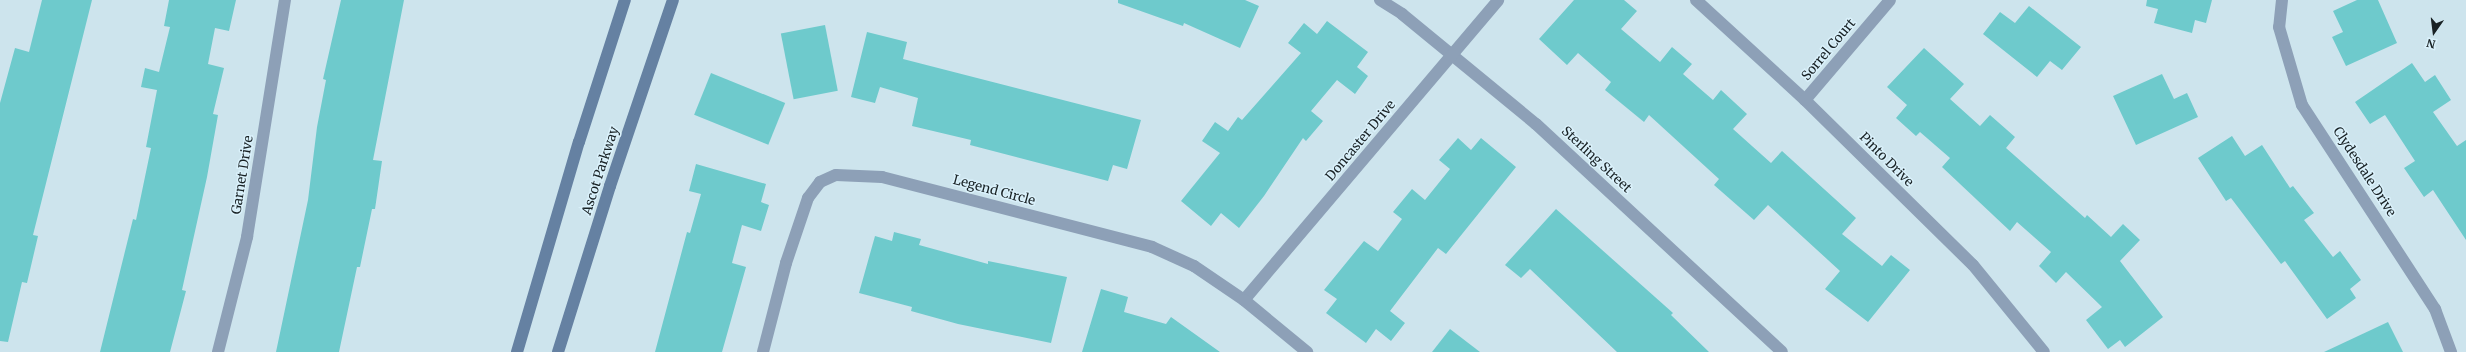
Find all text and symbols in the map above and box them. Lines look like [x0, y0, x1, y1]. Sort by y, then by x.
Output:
north arrow [2414, 12, 2454, 52]
street label: Sorrel Court [1799, 16, 1859, 84]
text: N [2425, 36, 2437, 51]
street label: Doncaster Drive [1323, 98, 1399, 184]
street label: Sterling Street [1558, 124, 1634, 196]
street label: Clydesdale Drive [2329, 124, 2399, 220]
street label: Ascot Parkway [579, 125, 623, 217]
street label: Pinto Drive [1856, 130, 1916, 190]
street label: Garnet Drive [229, 134, 257, 216]
street label: Legend Circle [951, 173, 1037, 209]

